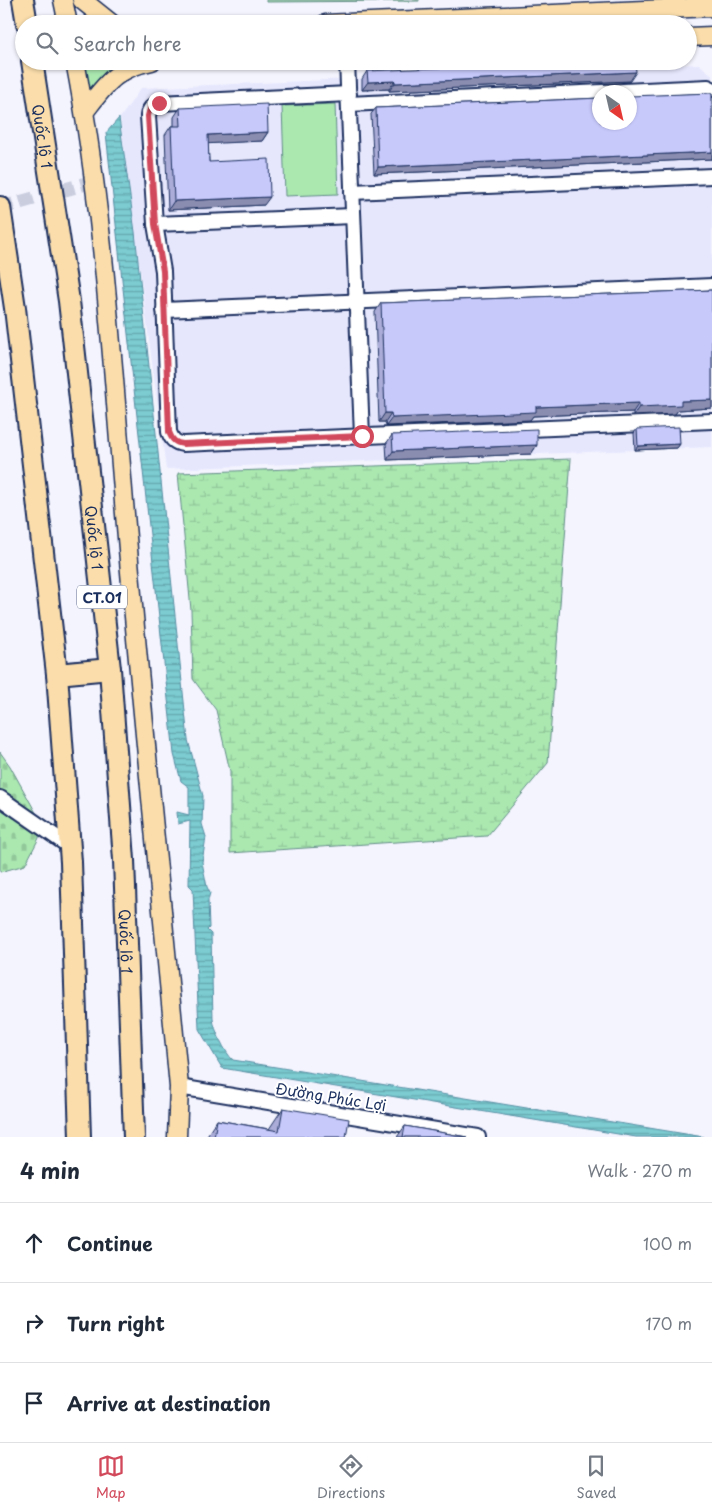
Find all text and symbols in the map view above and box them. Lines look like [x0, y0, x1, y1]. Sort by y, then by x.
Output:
search box [15, 15, 697, 70]
icon: search [33, 29, 61, 57]
text: Search here [73, 29, 182, 57]
north arrow [592, 85, 637, 130]
route end [148, 92, 171, 115]
street label: Quốc lộ 1 [27, 102, 60, 170]
route start [351, 425, 374, 448]
street label: Quốc lộ 1 [80, 504, 110, 571]
road number: CT.01 [77, 586, 127, 608]
street label: Quốc lộ 1 [114, 909, 140, 974]
street label: Đường Phúc Lợi [274, 1076, 388, 1116]
text: 4 min [20, 1154, 80, 1186]
text: Walk · 270 m [588, 1158, 692, 1182]
icon: ahead [20, 1229, 48, 1257]
text: Continue [67, 1229, 153, 1257]
text: 100 m [643, 1231, 692, 1255]
icon: right [20, 1309, 48, 1337]
text: Turn right [67, 1309, 165, 1337]
text: 170 m [646, 1311, 692, 1335]
icon: arrive [20, 1389, 48, 1417]
text: Arrive at destination [67, 1389, 271, 1417]
tab: Map [96, 1452, 126, 1503]
tab: Directions [317, 1452, 385, 1503]
tab: Saved [577, 1452, 616, 1503]

